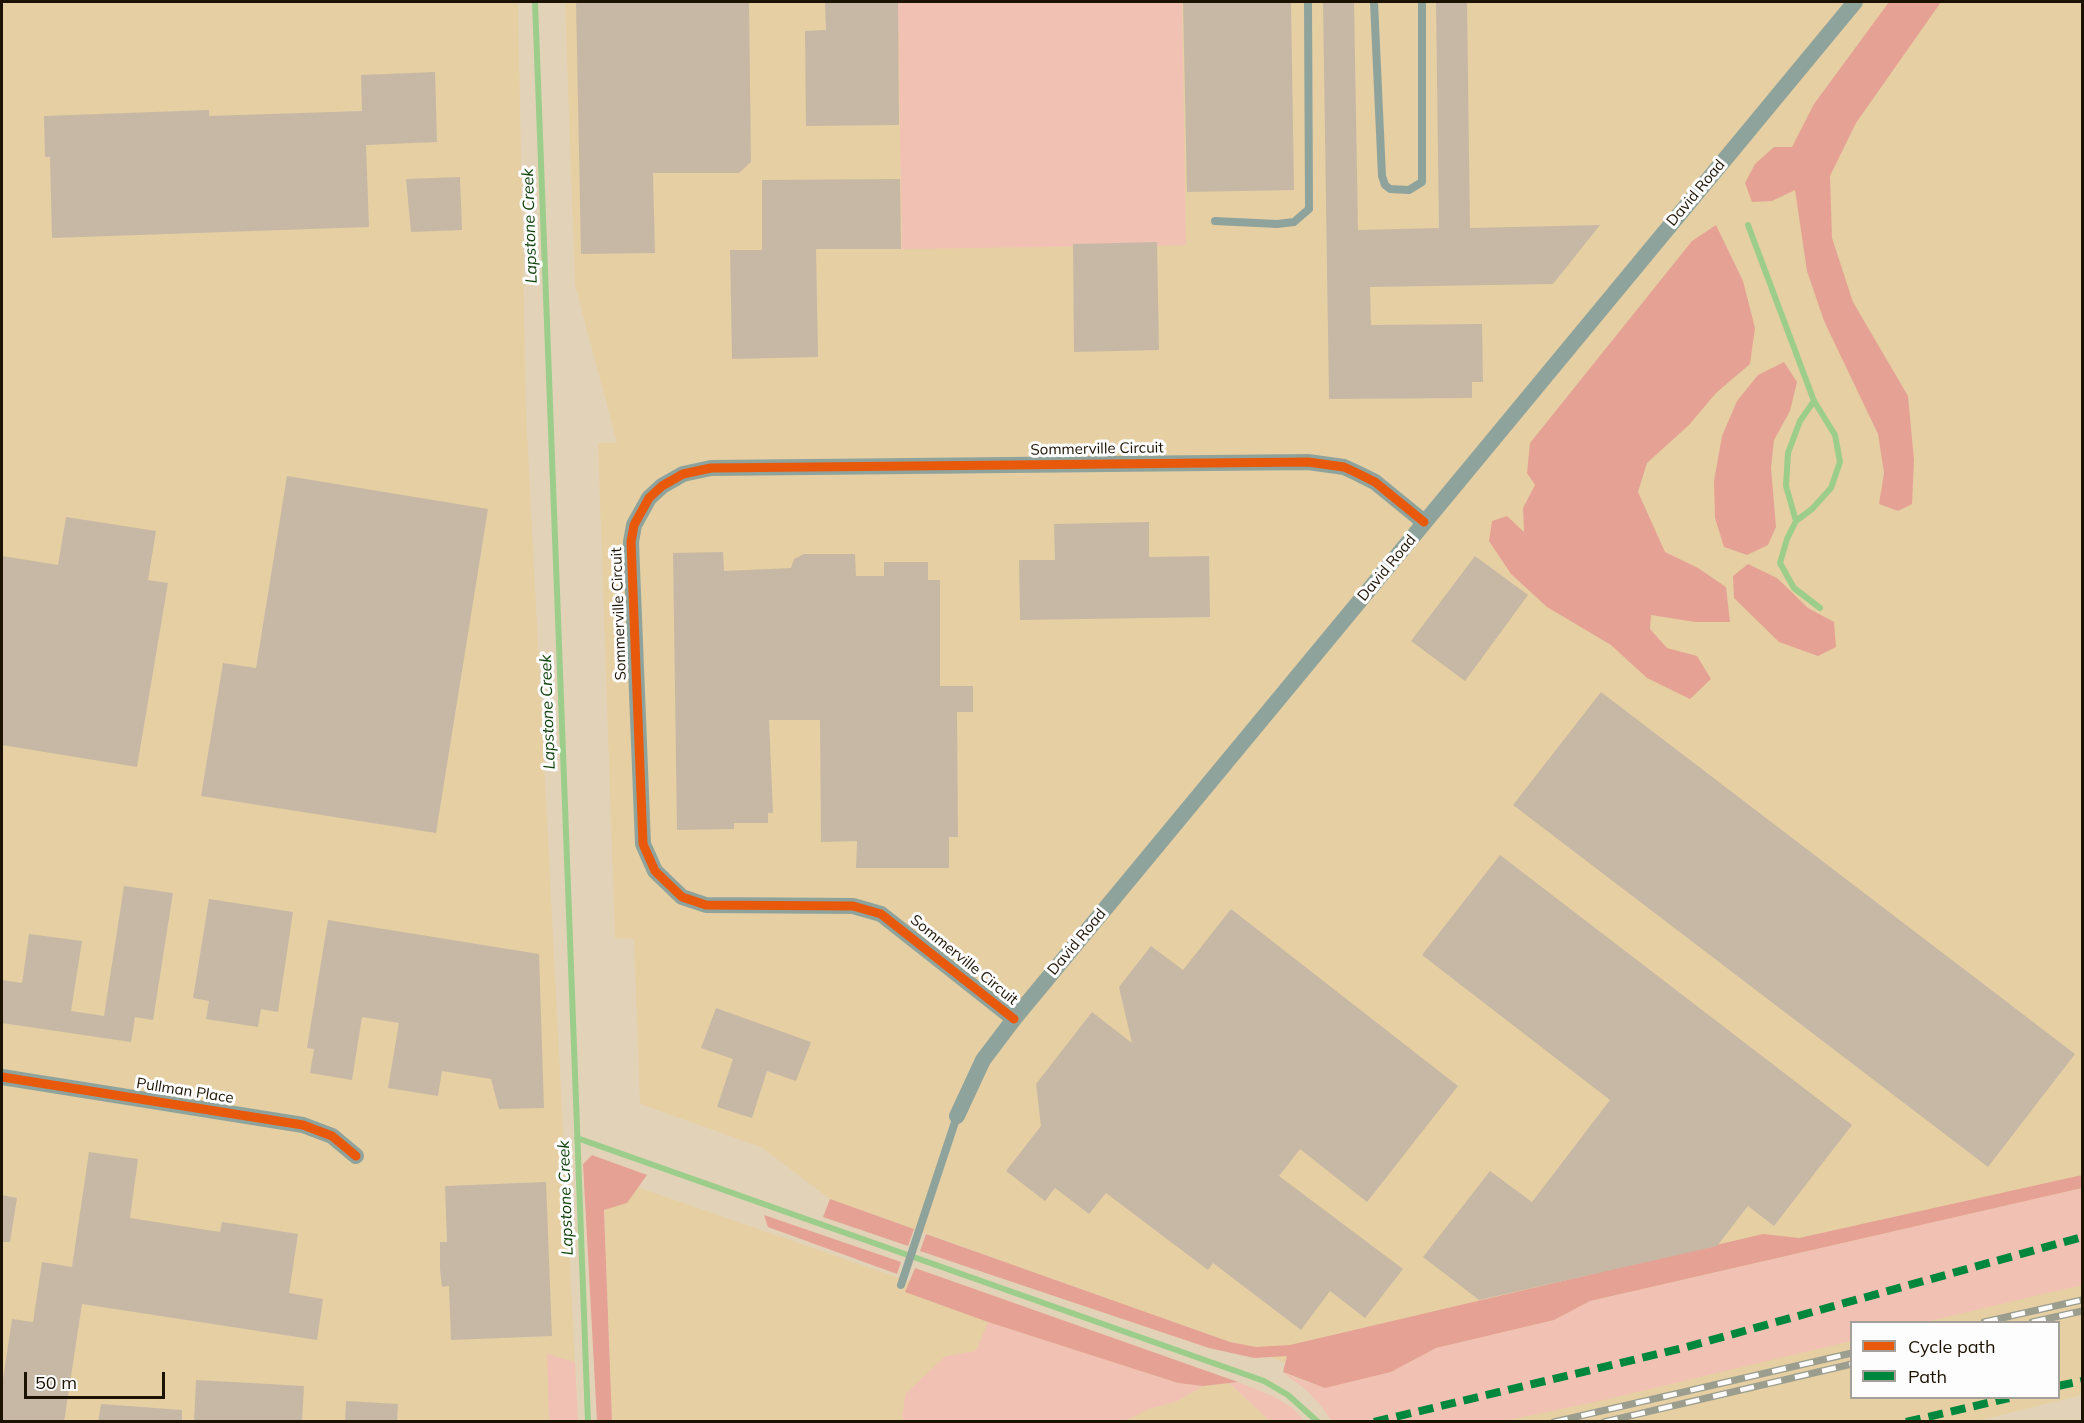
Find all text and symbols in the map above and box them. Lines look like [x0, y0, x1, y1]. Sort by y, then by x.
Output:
street label: David Road [1663, 156, 1729, 230]
water label: Lapstone Creek [518, 168, 542, 284]
street label: Sommerville Circuit [1030, 439, 1164, 459]
street label: David Road [1354, 531, 1420, 605]
street label: Sommerville Circuit [608, 547, 630, 681]
water label: Lapstone Creek [536, 654, 560, 770]
street label: David Road [1044, 905, 1110, 979]
street label: Sommerville Circuit [907, 911, 1021, 1009]
street label: Pullman Place [135, 1074, 235, 1108]
water label: Lapstone Creek [554, 1140, 578, 1256]
legend [1850, 1321, 2060, 1399]
text: Cycle path [1908, 1335, 1995, 1358]
scale bar [27, 1360, 168, 1398]
text: Path [1908, 1365, 1947, 1388]
text: 50 m [35, 1371, 77, 1394]

